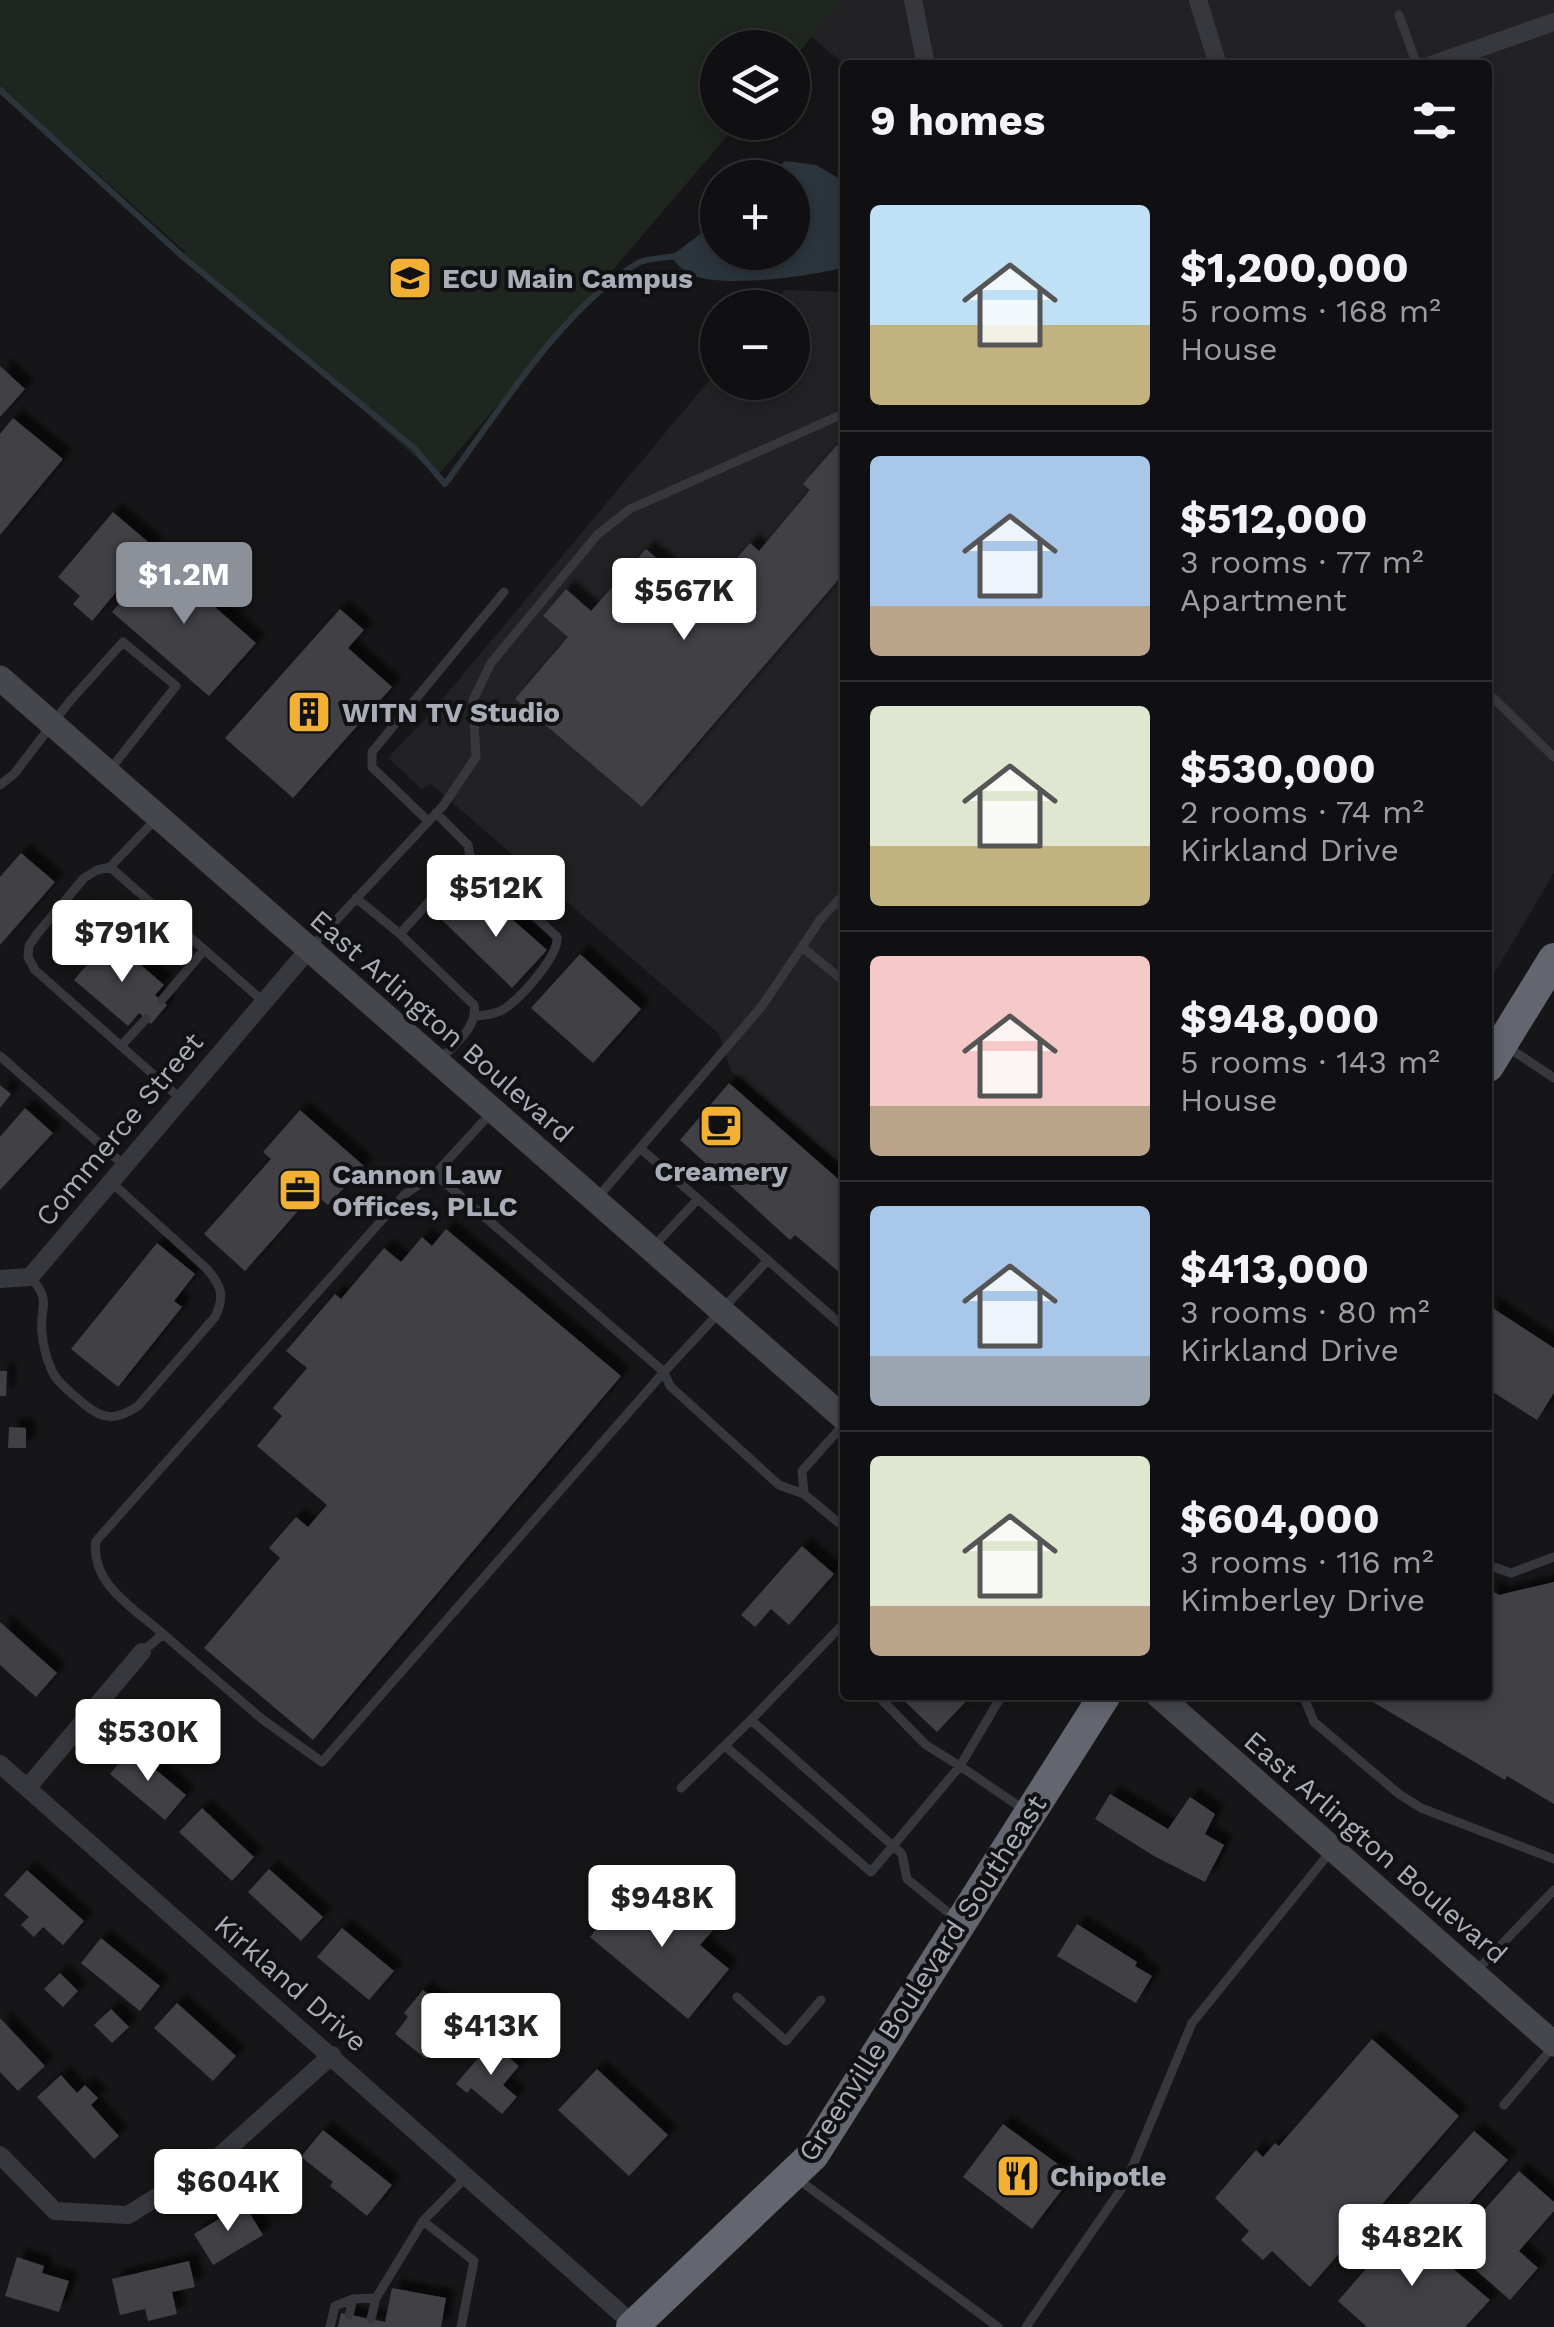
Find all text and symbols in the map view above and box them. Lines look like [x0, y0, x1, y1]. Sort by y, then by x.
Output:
map controls [700, 30, 810, 400]
button: layers [700, 30, 810, 140]
icon: filters [1407, 93, 1462, 148]
text: 9 homes [870, 96, 1045, 145]
button: + [700, 160, 810, 270]
text: $1,200,000 [1180, 243, 1409, 292]
icon: home [950, 245, 1070, 365]
school or university icon: ECU Main Campus [387, 255, 433, 301]
place label: ECU Main Campus [442, 262, 693, 295]
button: − [700, 290, 810, 400]
text: 5 rooms · 168 m² [1180, 292, 1441, 330]
text: House [1180, 330, 1278, 368]
text: $512,000 [1180, 494, 1367, 543]
icon: home [950, 496, 1070, 616]
pin: $1.2M [114, 542, 254, 627]
text: 3 rooms · 77 m² [1180, 543, 1424, 581]
text: $1.2M [138, 555, 230, 593]
pin: $567K [614, 558, 754, 643]
text: $567K [634, 571, 734, 609]
text: Apartment [1180, 581, 1347, 619]
building icon: WITN TV Studio [286, 689, 332, 735]
place label: WITN TV Studio [342, 696, 560, 729]
text: $530,000 [1180, 744, 1376, 793]
icon: home [950, 746, 1070, 866]
text: 2 rooms · 74 m² [1180, 793, 1424, 831]
text: Kirkland Drive [1180, 831, 1399, 869]
pin: $512K [426, 855, 566, 940]
text: $512K [449, 868, 543, 906]
pin: $791K [52, 900, 192, 985]
street label: East Arlington Boulevard [304, 903, 580, 1150]
text: $791K [74, 913, 170, 951]
text: $948,000 [1180, 994, 1379, 1043]
icon: home [950, 996, 1070, 1116]
street label: Commerce Street [29, 1026, 210, 1233]
text: 5 rooms · 143 m² [1180, 1043, 1440, 1081]
text: House [1180, 1081, 1278, 1119]
cafe icon: Creamery [698, 1103, 744, 1149]
place label: Creamery [654, 1155, 788, 1188]
place label: Cannon Law Offices, PLLC [332, 1158, 518, 1223]
office icon: Cannon Law Offices, PLLC [277, 1167, 323, 1213]
text: $413,000 [1180, 1244, 1369, 1293]
icon: home [950, 1246, 1070, 1366]
text: 3 rooms · 80 m² [1180, 1293, 1430, 1331]
text: Kirkland Drive [1180, 1331, 1399, 1369]
text: $604,000 [1180, 1494, 1380, 1543]
icon: home [950, 1496, 1070, 1616]
text: 3 rooms · 116 m² [1180, 1543, 1434, 1581]
text: Kimberley Drive [1180, 1581, 1425, 1619]
pin: $530K [78, 1699, 218, 1784]
text: $530K [98, 1712, 198, 1750]
street label: East Arlington Boulevard [1238, 1724, 1514, 1971]
street label: Greenville Boulevard Southeast [792, 1789, 1053, 2167]
pin: $948K [592, 1865, 732, 1950]
text: $948K [610, 1878, 714, 1916]
street label: Kirkland Drive [208, 1908, 374, 2059]
pin: $413K [421, 1993, 561, 2078]
text: $413K [443, 2006, 539, 2044]
pin: $604K [158, 2149, 298, 2234]
restaurant icon: Chipotle [995, 2153, 1041, 2199]
place label: Chipotle [1050, 2160, 1166, 2193]
text: $604K [176, 2162, 280, 2200]
pin: $482K [1342, 2204, 1482, 2289]
text: $482K [1361, 2217, 1463, 2255]

